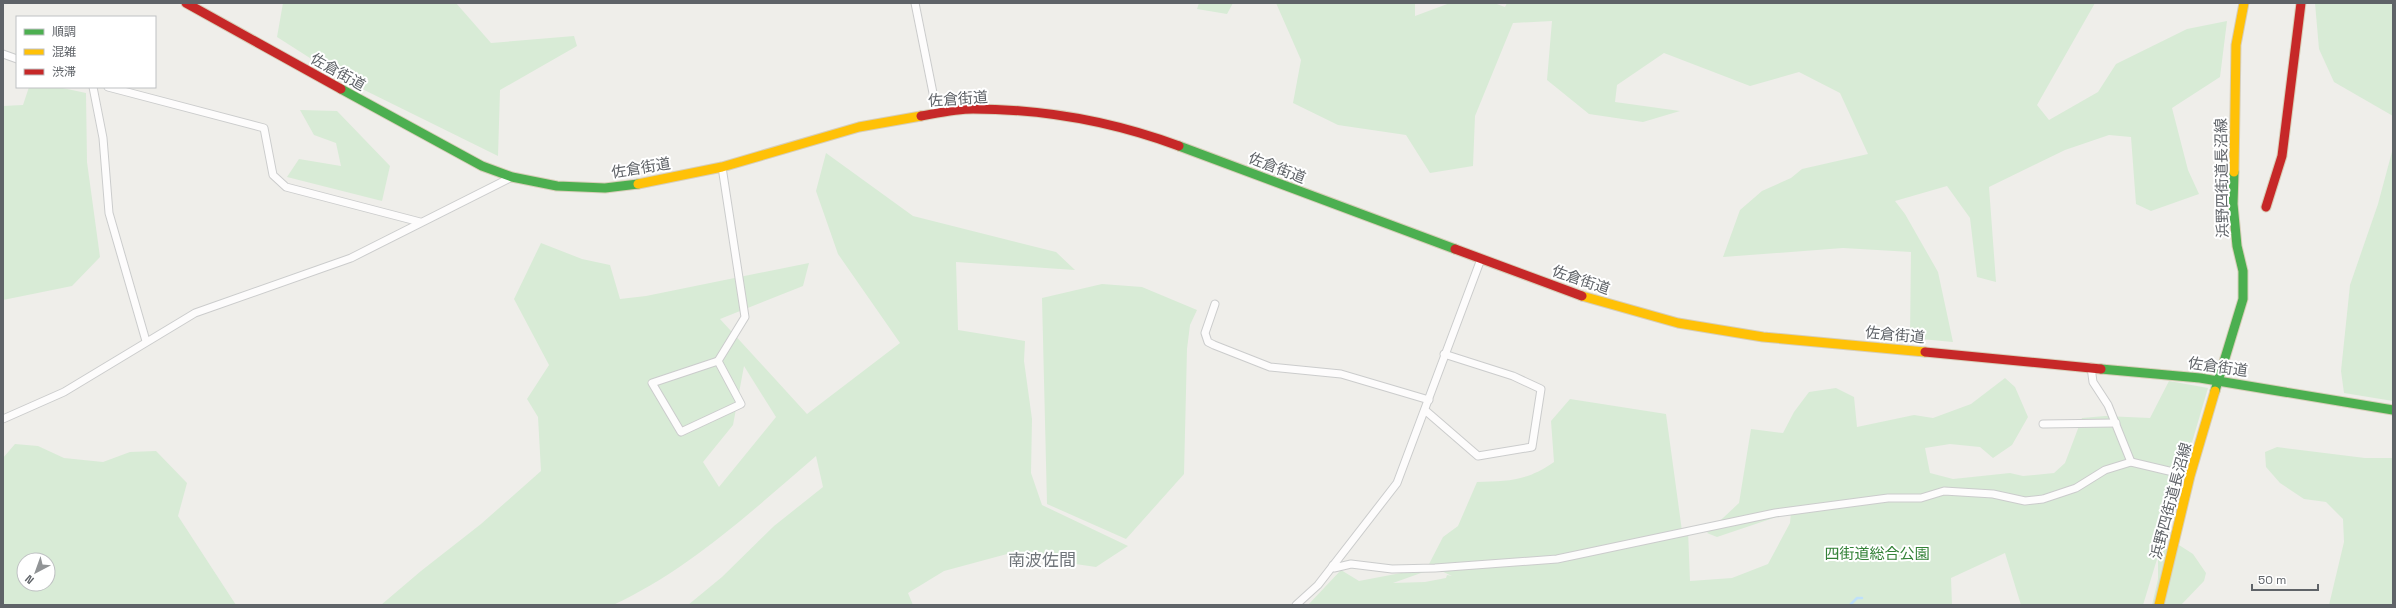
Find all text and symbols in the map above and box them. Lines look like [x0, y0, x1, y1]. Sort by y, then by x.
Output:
legend [16, 16, 156, 88]
text: 順調 [52, 24, 76, 40]
text: 混雑 [52, 44, 76, 60]
street label: 佐倉街道 [307, 49, 369, 94]
text: 渋滞 [52, 64, 76, 80]
street label: 佐倉街道 [927, 87, 989, 110]
street label: 浜野四街道長沼線 [2211, 118, 2232, 238]
street label: 佐倉街道 [1246, 148, 1309, 187]
street label: 佐倉街道 [610, 153, 672, 182]
street label: 佐倉街道 [1550, 261, 1613, 298]
street label: 佐倉街道 [1864, 322, 1926, 347]
street label: 佐倉街道 [2187, 353, 2249, 380]
street label: 浜野四街道長沼線 [2146, 440, 2195, 561]
park label: 四街道総合公園 [1824, 544, 1930, 563]
district label: 南波佐間 [1008, 549, 1076, 571]
north arrow [16, 552, 56, 592]
scale bar [2252, 566, 2318, 592]
text: N [22, 572, 37, 587]
text: 50 m [2258, 572, 2286, 588]

